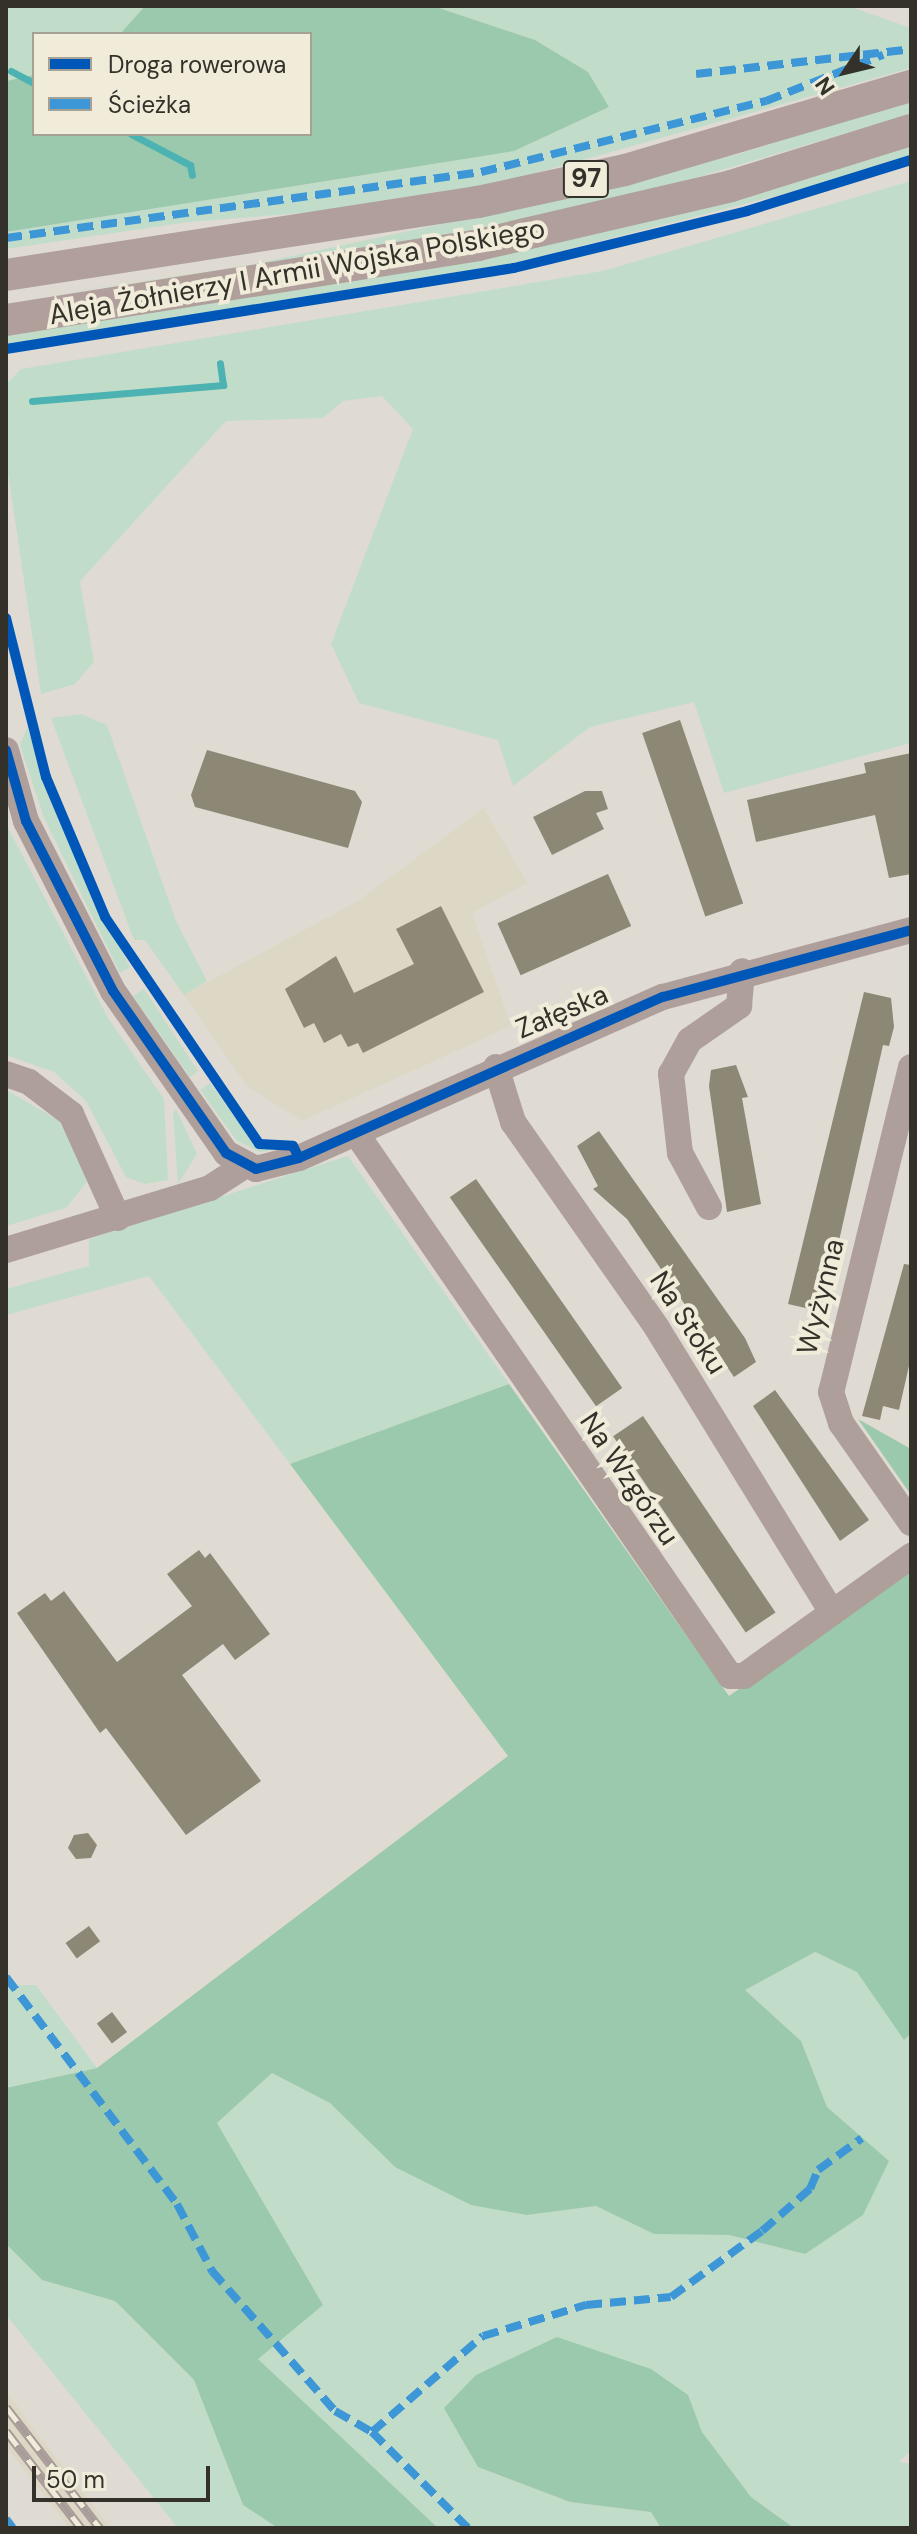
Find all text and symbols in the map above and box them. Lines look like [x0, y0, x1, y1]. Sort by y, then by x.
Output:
legend [32, 32, 312, 136]
north arrow [805, 32, 885, 112]
text: Droga rowerowa [108, 49, 286, 80]
text: N [808, 71, 841, 101]
text: Ścieżka [108, 89, 191, 120]
road number: 97 [562, 157, 610, 201]
street label: Aleja Żołnierzy I Armii Wojska Polskiego [46, 212, 548, 332]
street label: Załęska [511, 978, 613, 1046]
street label: Wyżynna [790, 1235, 852, 1359]
street label: Na Stoku [642, 1265, 734, 1381]
street label: Na Wzgórzu [572, 1406, 686, 1552]
scale bar [36, 2450, 214, 2500]
text: 50 m [46, 2464, 105, 2495]

